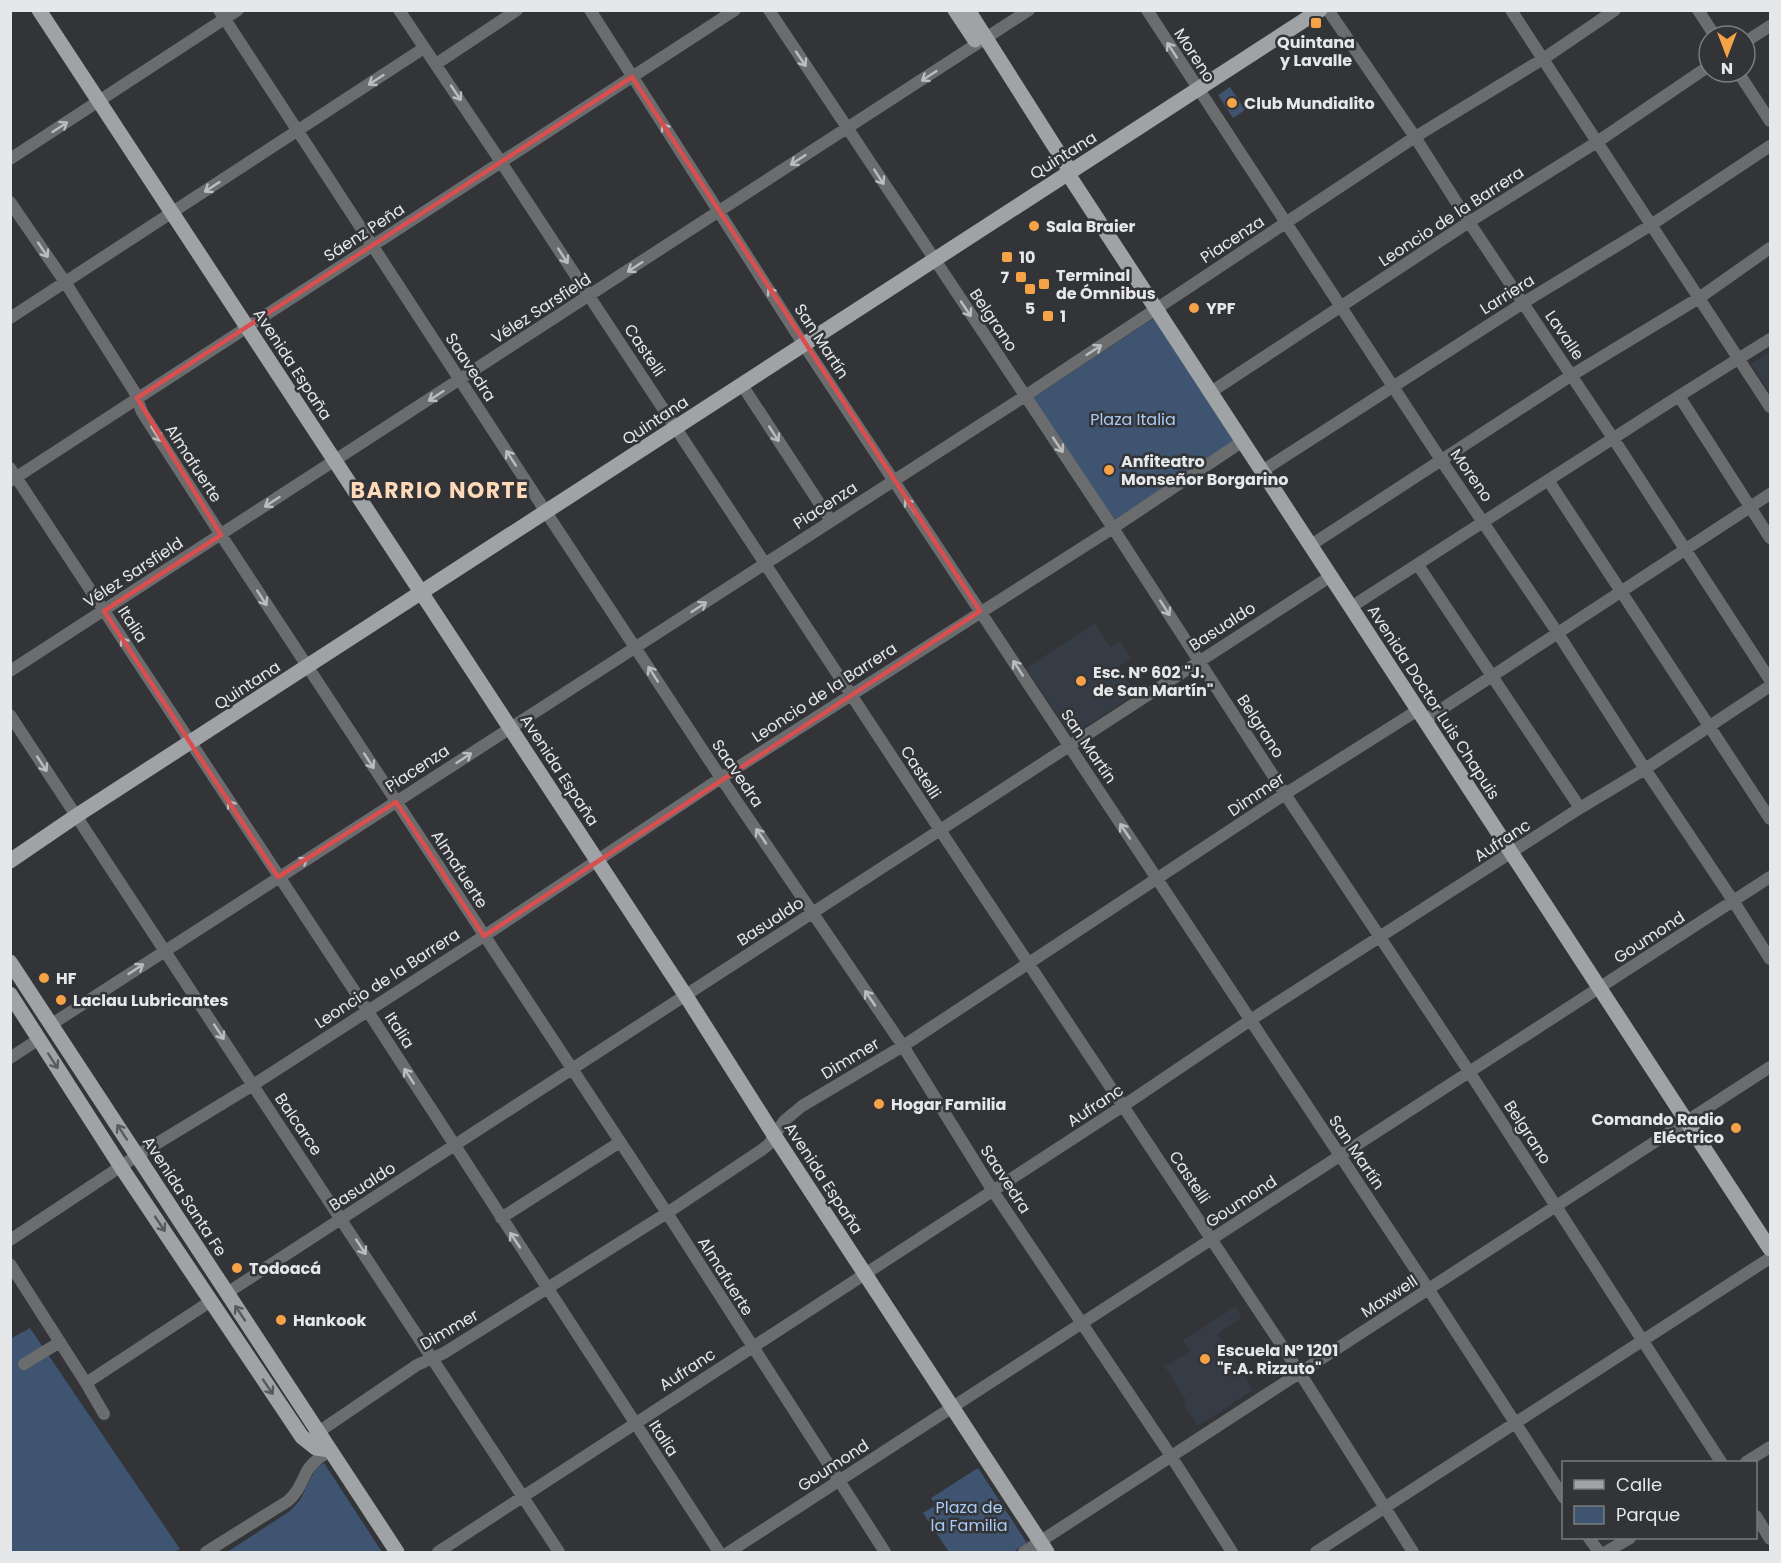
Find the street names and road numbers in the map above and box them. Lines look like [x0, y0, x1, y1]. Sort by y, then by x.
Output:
street label: Moreno [1168, 24, 1221, 87]
street label: Quintana [1025, 126, 1101, 185]
street label: Leoncio de la Barrera [1374, 161, 1528, 272]
street label: Sáenz Peña [319, 198, 409, 267]
street label: Piacenza [1196, 210, 1269, 269]
street label: Vélez Sarsfield [487, 268, 596, 349]
street label: Larriera [1476, 269, 1539, 320]
street label: Belgrano [964, 284, 1023, 356]
street label: San Martín [789, 299, 854, 383]
street label: Avenida España [248, 304, 337, 425]
street label: Lavalle [1540, 306, 1590, 365]
street label: Castelli [619, 319, 671, 381]
street label: Saavedra [440, 328, 501, 406]
street label: Quintana [618, 390, 693, 450]
street label: Almafuerte [160, 420, 228, 507]
street label: Moreno [1445, 444, 1498, 507]
street label: Piacenza [789, 476, 862, 535]
street label: Vélez Sarsfield [79, 532, 188, 613]
street label: Basualdo [1185, 596, 1260, 656]
street label: Avenida Doctor Luis Chapuis [1362, 600, 1505, 804]
street label: Italia [112, 602, 153, 647]
street label: Leoncio de la Barrera [747, 637, 901, 748]
street label: Quintana [210, 655, 285, 715]
street label: Belgrano [1231, 690, 1290, 763]
street label: San Martín [1055, 704, 1122, 788]
street label: Avenida España [515, 710, 604, 831]
street label: Saavedra [706, 735, 769, 812]
street label: Piacenza [381, 739, 454, 798]
street label: Castelli [895, 741, 946, 803]
street label: Dimmer [1223, 767, 1289, 822]
street label: Aufranc [1470, 813, 1535, 867]
street label: Almafuerte [426, 826, 494, 913]
street label: Basualdo [733, 891, 808, 951]
street label: Goumond [1609, 906, 1689, 969]
street label: Leoncio de la Barrera [310, 923, 464, 1034]
street label: Italia [379, 1008, 420, 1053]
street label: Dimmer [817, 1032, 884, 1085]
street label: Aufranc [1063, 1078, 1128, 1132]
street label: Balcarce [269, 1089, 328, 1160]
street label: Belgrano [1498, 1096, 1557, 1169]
street label: San Martín [1323, 1110, 1390, 1194]
street label: Avenida España [779, 1118, 868, 1239]
street label: Avenida Santa Fe [137, 1132, 232, 1261]
street label: Saavedra [975, 1140, 1036, 1218]
street label: Castelli [1164, 1146, 1216, 1208]
street label: Basualdo [325, 1156, 400, 1216]
street label: Goumond [1201, 1170, 1281, 1233]
street label: Almafuerte [692, 1232, 759, 1320]
street label: Maxwell [1357, 1270, 1422, 1323]
street label: Dimmer [416, 1303, 483, 1355]
street label: Aufranc [655, 1342, 720, 1396]
street label: Italia [643, 1416, 684, 1461]
street label: Goumond [793, 1434, 873, 1497]

